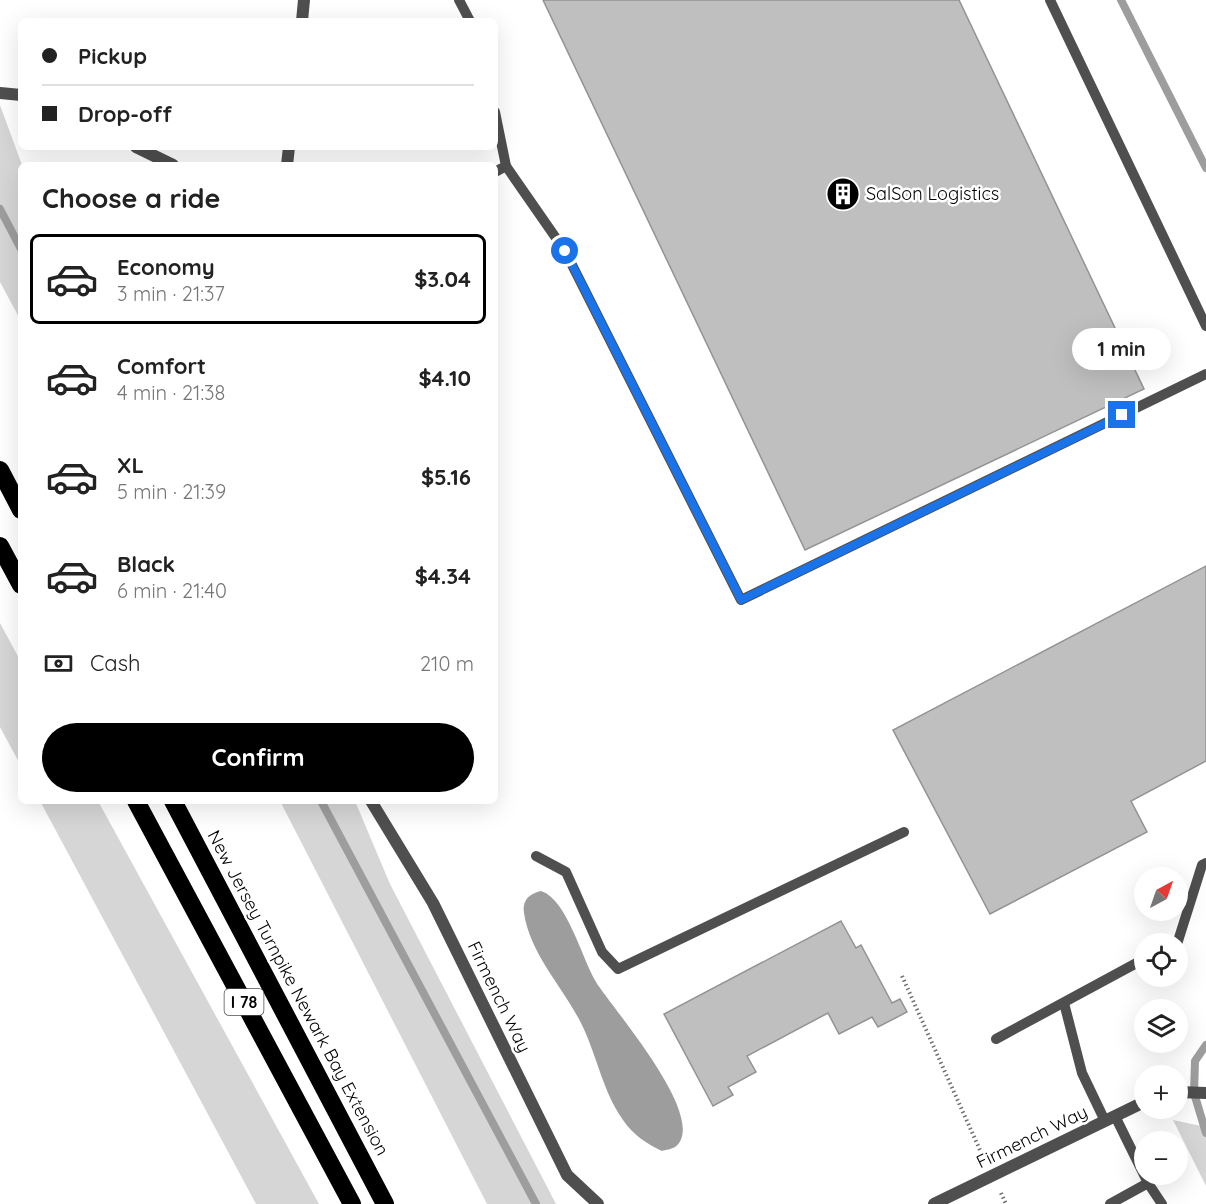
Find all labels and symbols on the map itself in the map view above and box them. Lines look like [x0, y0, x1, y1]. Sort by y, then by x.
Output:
building icon: SalSon Logistics [825, 176, 861, 212]
place label: SalSon Logistics [866, 182, 999, 205]
route start [551, 237, 578, 264]
callout: 1 min [1072, 328, 1172, 370]
route end [1108, 401, 1135, 428]
street label: New Jersey Turnpike Newark Bay Extension [203, 826, 394, 1159]
north arrow [1134, 867, 1188, 921]
street label: Firmench Way [463, 937, 536, 1056]
road number: I 78 [224, 989, 264, 1015]
street label: Firmench Way [972, 1100, 1091, 1173]

